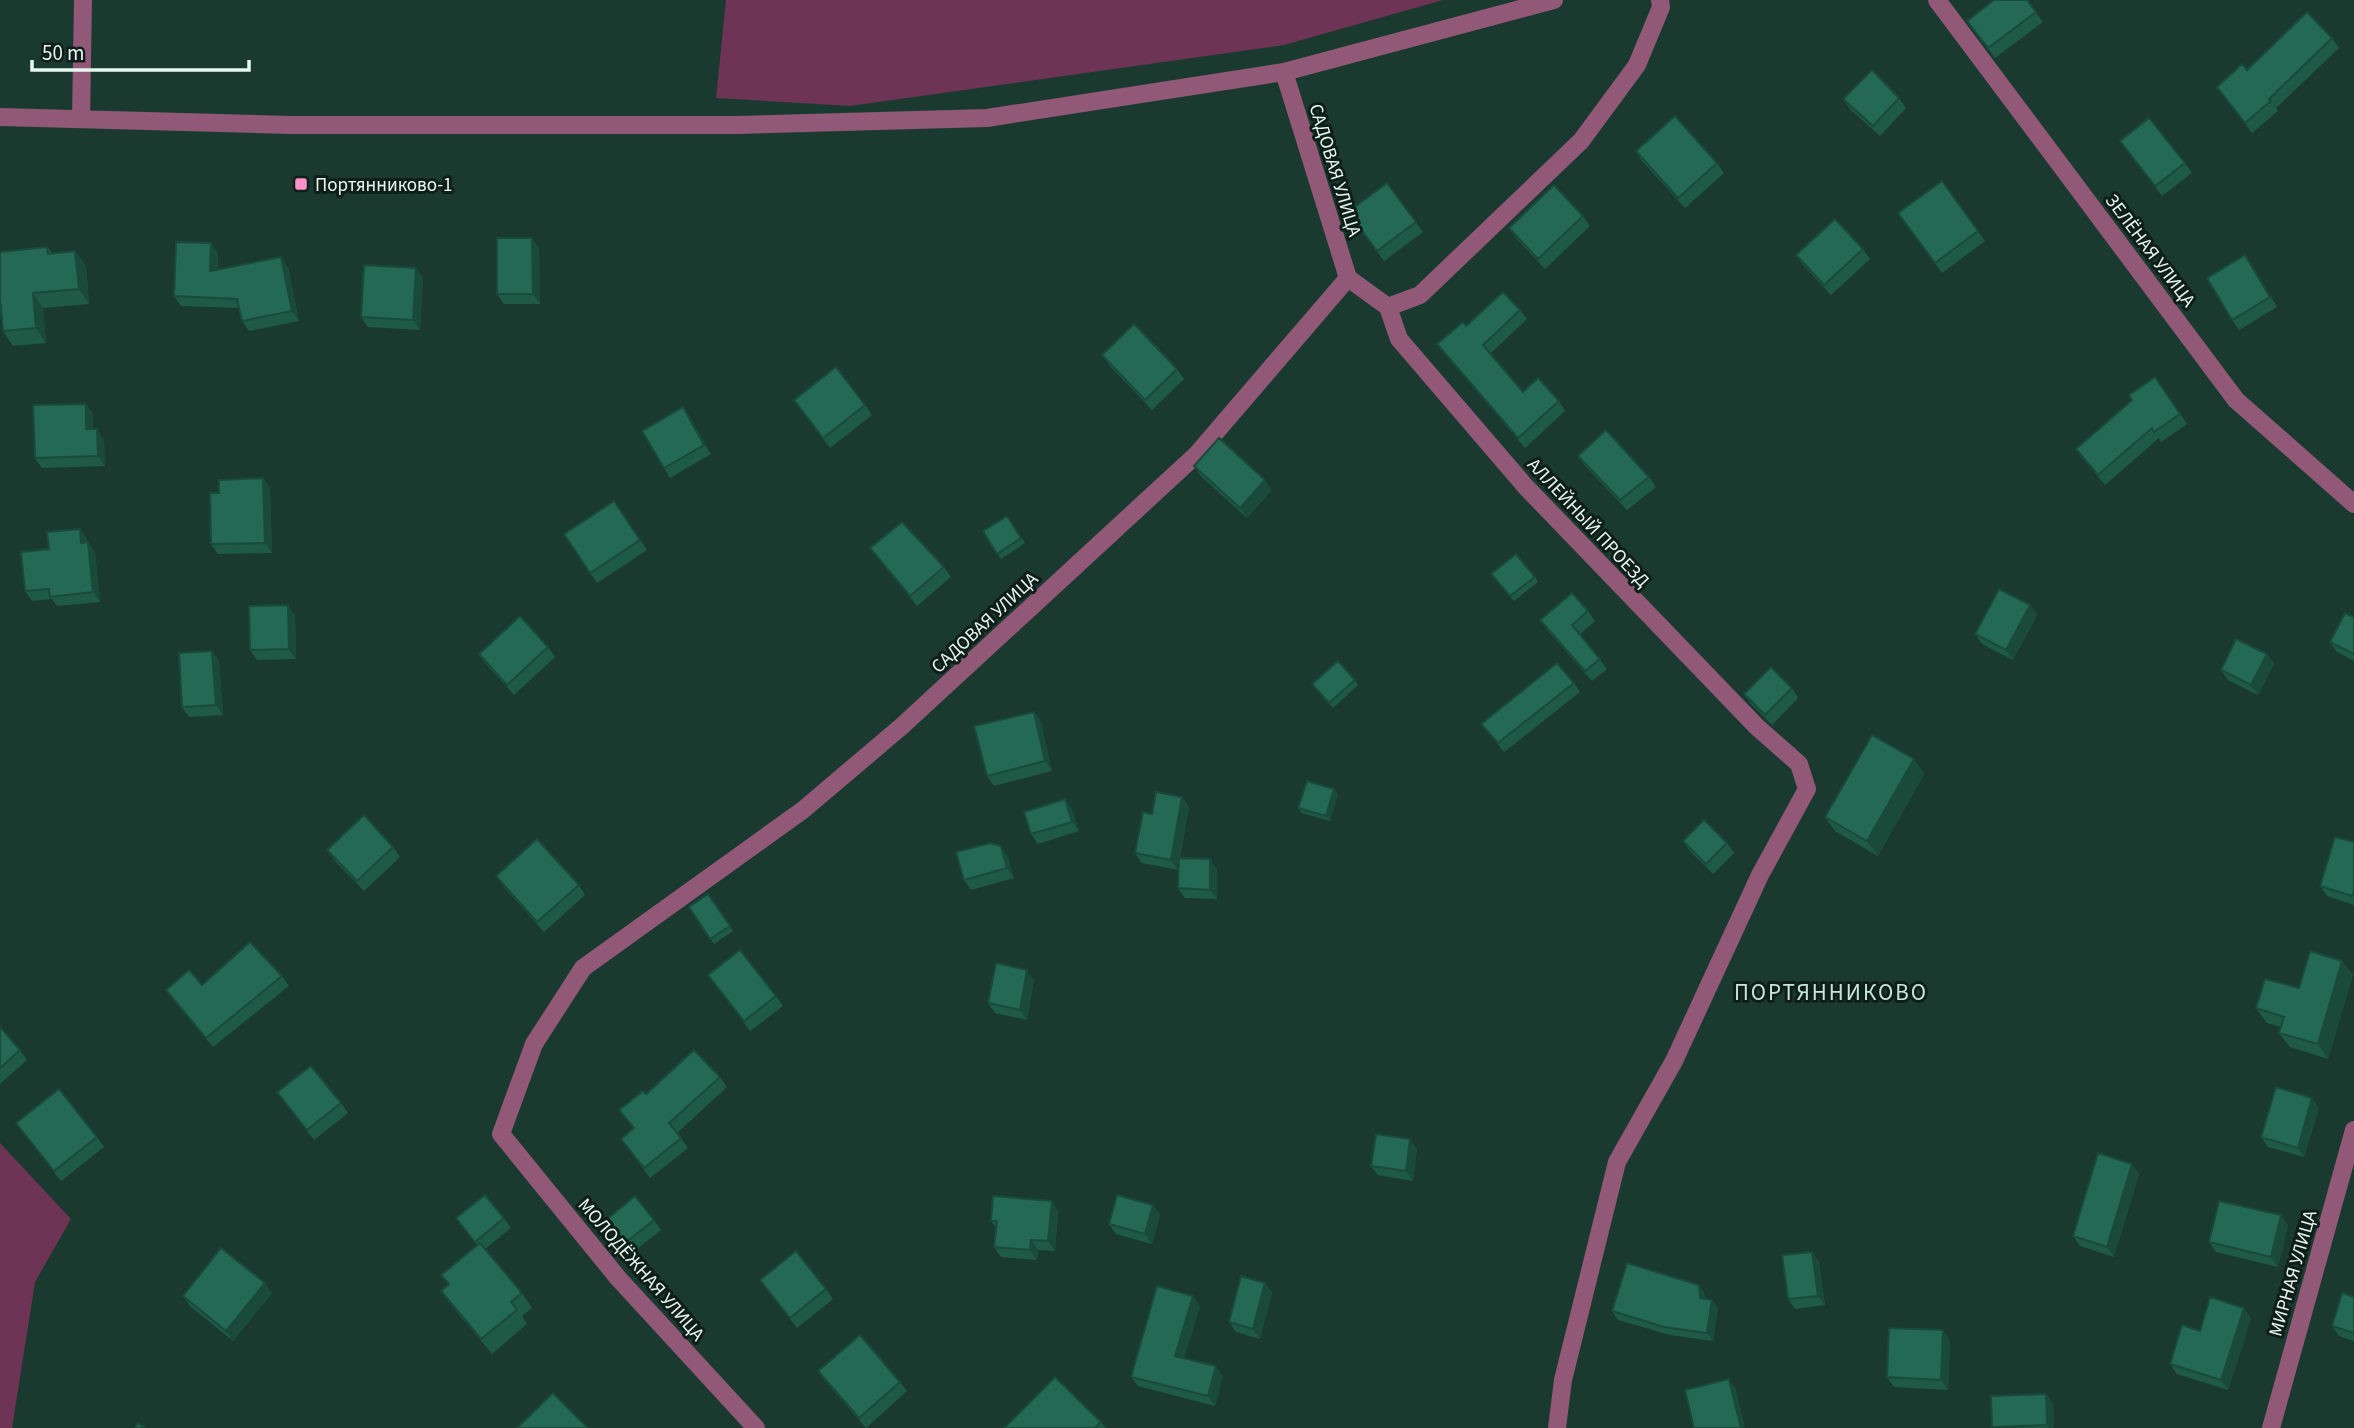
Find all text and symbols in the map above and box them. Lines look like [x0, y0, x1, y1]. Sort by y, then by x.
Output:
scale bar [32, 28, 248, 72]
text: 50 m [42, 38, 84, 68]
street label: САДОВАЯ УЛИЦА [1302, 101, 1368, 241]
place label: Портянниково-1 [315, 172, 453, 199]
marker: Портянниково-1 [293, 176, 309, 192]
street label: ЗЕЛЁНАЯ УЛИЦА [2098, 189, 2202, 314]
street label: АЛЛЕЙНЫЙ ПРОЕЗД [1521, 452, 1655, 594]
street label: САДОВАЯ УЛИЦА [925, 566, 1045, 680]
district label: ПОРТЯННИКОВО [1734, 976, 1928, 1009]
street label: МОЛОДЁЖНАЯ УЛИЦА [571, 1193, 711, 1348]
street label: МИРНАЯ УЛИЦА [2263, 1206, 2325, 1340]

